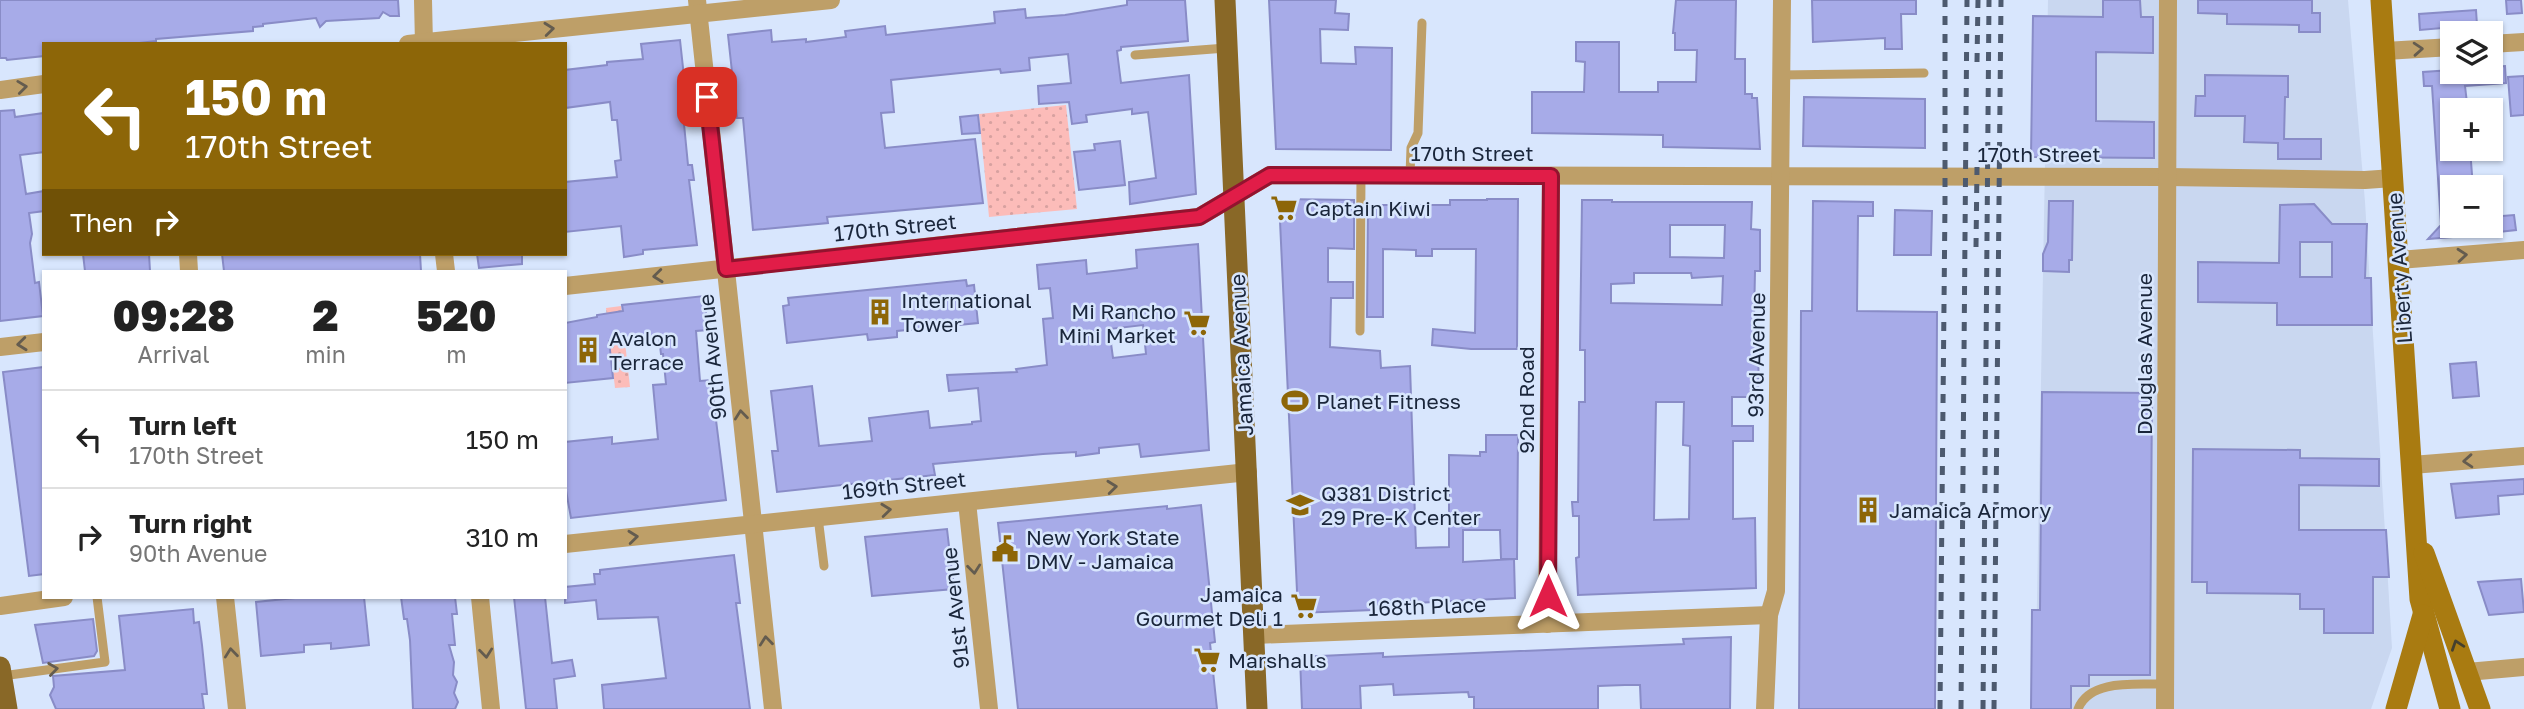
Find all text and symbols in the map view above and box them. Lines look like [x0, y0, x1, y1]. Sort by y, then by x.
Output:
map controls [2440, 21, 2503, 238]
button: layers [2440, 21, 2503, 84]
one-way arrow [544, 22, 555, 37]
one-way arrow [2413, 42, 2424, 57]
text: 150 m [185, 67, 327, 126]
pin [677, 67, 737, 127]
icon: left [70, 70, 161, 161]
icon: arrive [688, 78, 726, 116]
one-way arrow [17, 80, 28, 95]
button: + [2440, 98, 2503, 161]
text: 170th Street [185, 127, 373, 165]
street label: 170th Street [1410, 140, 1534, 166]
street label: 170th Street [1977, 141, 2101, 167]
button: − [2440, 175, 2503, 238]
street label: Liberty Avenue [2381, 192, 2417, 344]
supermarket icon: Captain Kiwi [1269, 193, 1299, 223]
place label: Captain Kiwi [1305, 195, 1431, 221]
icon: right [147, 203, 185, 241]
text: Then [70, 207, 133, 238]
street label: 170th Street [832, 208, 958, 246]
one-way arrow [2456, 248, 2467, 263]
one-way arrow [652, 268, 663, 283]
street label: Jamaica Avenue [1224, 273, 1258, 437]
street label: Douglas Avenue [2131, 273, 2157, 435]
place label: International Tower [901, 287, 1032, 337]
text: 09:28 [112, 290, 235, 340]
text: 2 [313, 290, 339, 340]
text: 520 [416, 290, 497, 340]
street label: 93rd Avenue [1742, 292, 1770, 418]
street label: 90th Avenue [692, 293, 732, 421]
building icon: International Tower [865, 297, 895, 327]
place label: Mi Rancho Mini Market [1058, 298, 1176, 348]
supermarket icon: Mi Rancho Mini Market [1182, 308, 1212, 338]
place label: Avalon Terrace [609, 325, 684, 375]
building icon: Avalon Terrace [573, 335, 603, 365]
one-way arrow [16, 336, 27, 351]
text: Arrival [138, 340, 210, 368]
text: min [305, 340, 346, 368]
text: m [446, 340, 467, 368]
street label: 92nd Road [1513, 346, 1539, 454]
sports icon: Planet Fitness [1280, 386, 1310, 416]
place label: Planet Fitness [1316, 388, 1461, 414]
one-way arrow [734, 409, 749, 421]
text: Turn left [129, 410, 237, 441]
icon: left [70, 420, 108, 458]
text: 150 m [466, 424, 539, 455]
text: 170th Street [129, 441, 264, 469]
one-way arrow [2462, 453, 2473, 468]
street label: 169th Street [841, 466, 967, 504]
one-way arrow [1107, 480, 1118, 495]
place label: Q381 District 29 Pre-K Center [1321, 480, 1481, 530]
school or university icon: Q381 District 29 Pre-K Center [1285, 490, 1315, 520]
building icon: Jamaica Armory [1853, 495, 1883, 525]
place label: Jamaica Armory [1889, 497, 2051, 523]
one-way arrow [881, 503, 892, 518]
text: Turn right [129, 508, 252, 539]
icon: right [70, 518, 108, 556]
text: 310 m [466, 522, 539, 553]
place label: New York State DMV - Jamaica [1026, 524, 1180, 574]
one-way arrow [628, 530, 639, 545]
public building icon: New York State DMV - Jamaica [990, 534, 1020, 564]
text: 90th Avenue [129, 539, 267, 567]
street label: 91st Avenue [936, 546, 974, 670]
position arrow [1511, 559, 1585, 633]
one-way arrow [967, 564, 982, 575]
place label: Jamaica Gourmet Deli 1 [1136, 581, 1283, 631]
supermarket icon: Jamaica Gourmet Deli 1 [1289, 591, 1319, 621]
street label: 168th Place [1367, 591, 1487, 621]
one-way arrow [758, 635, 773, 647]
one-way arrow [2451, 639, 2465, 651]
supermarket icon: Marshalls [1192, 645, 1222, 675]
one-way arrow [223, 647, 238, 659]
one-way arrow [478, 647, 493, 659]
place label: Marshalls [1228, 647, 1327, 673]
one-way arrow [47, 662, 59, 677]

